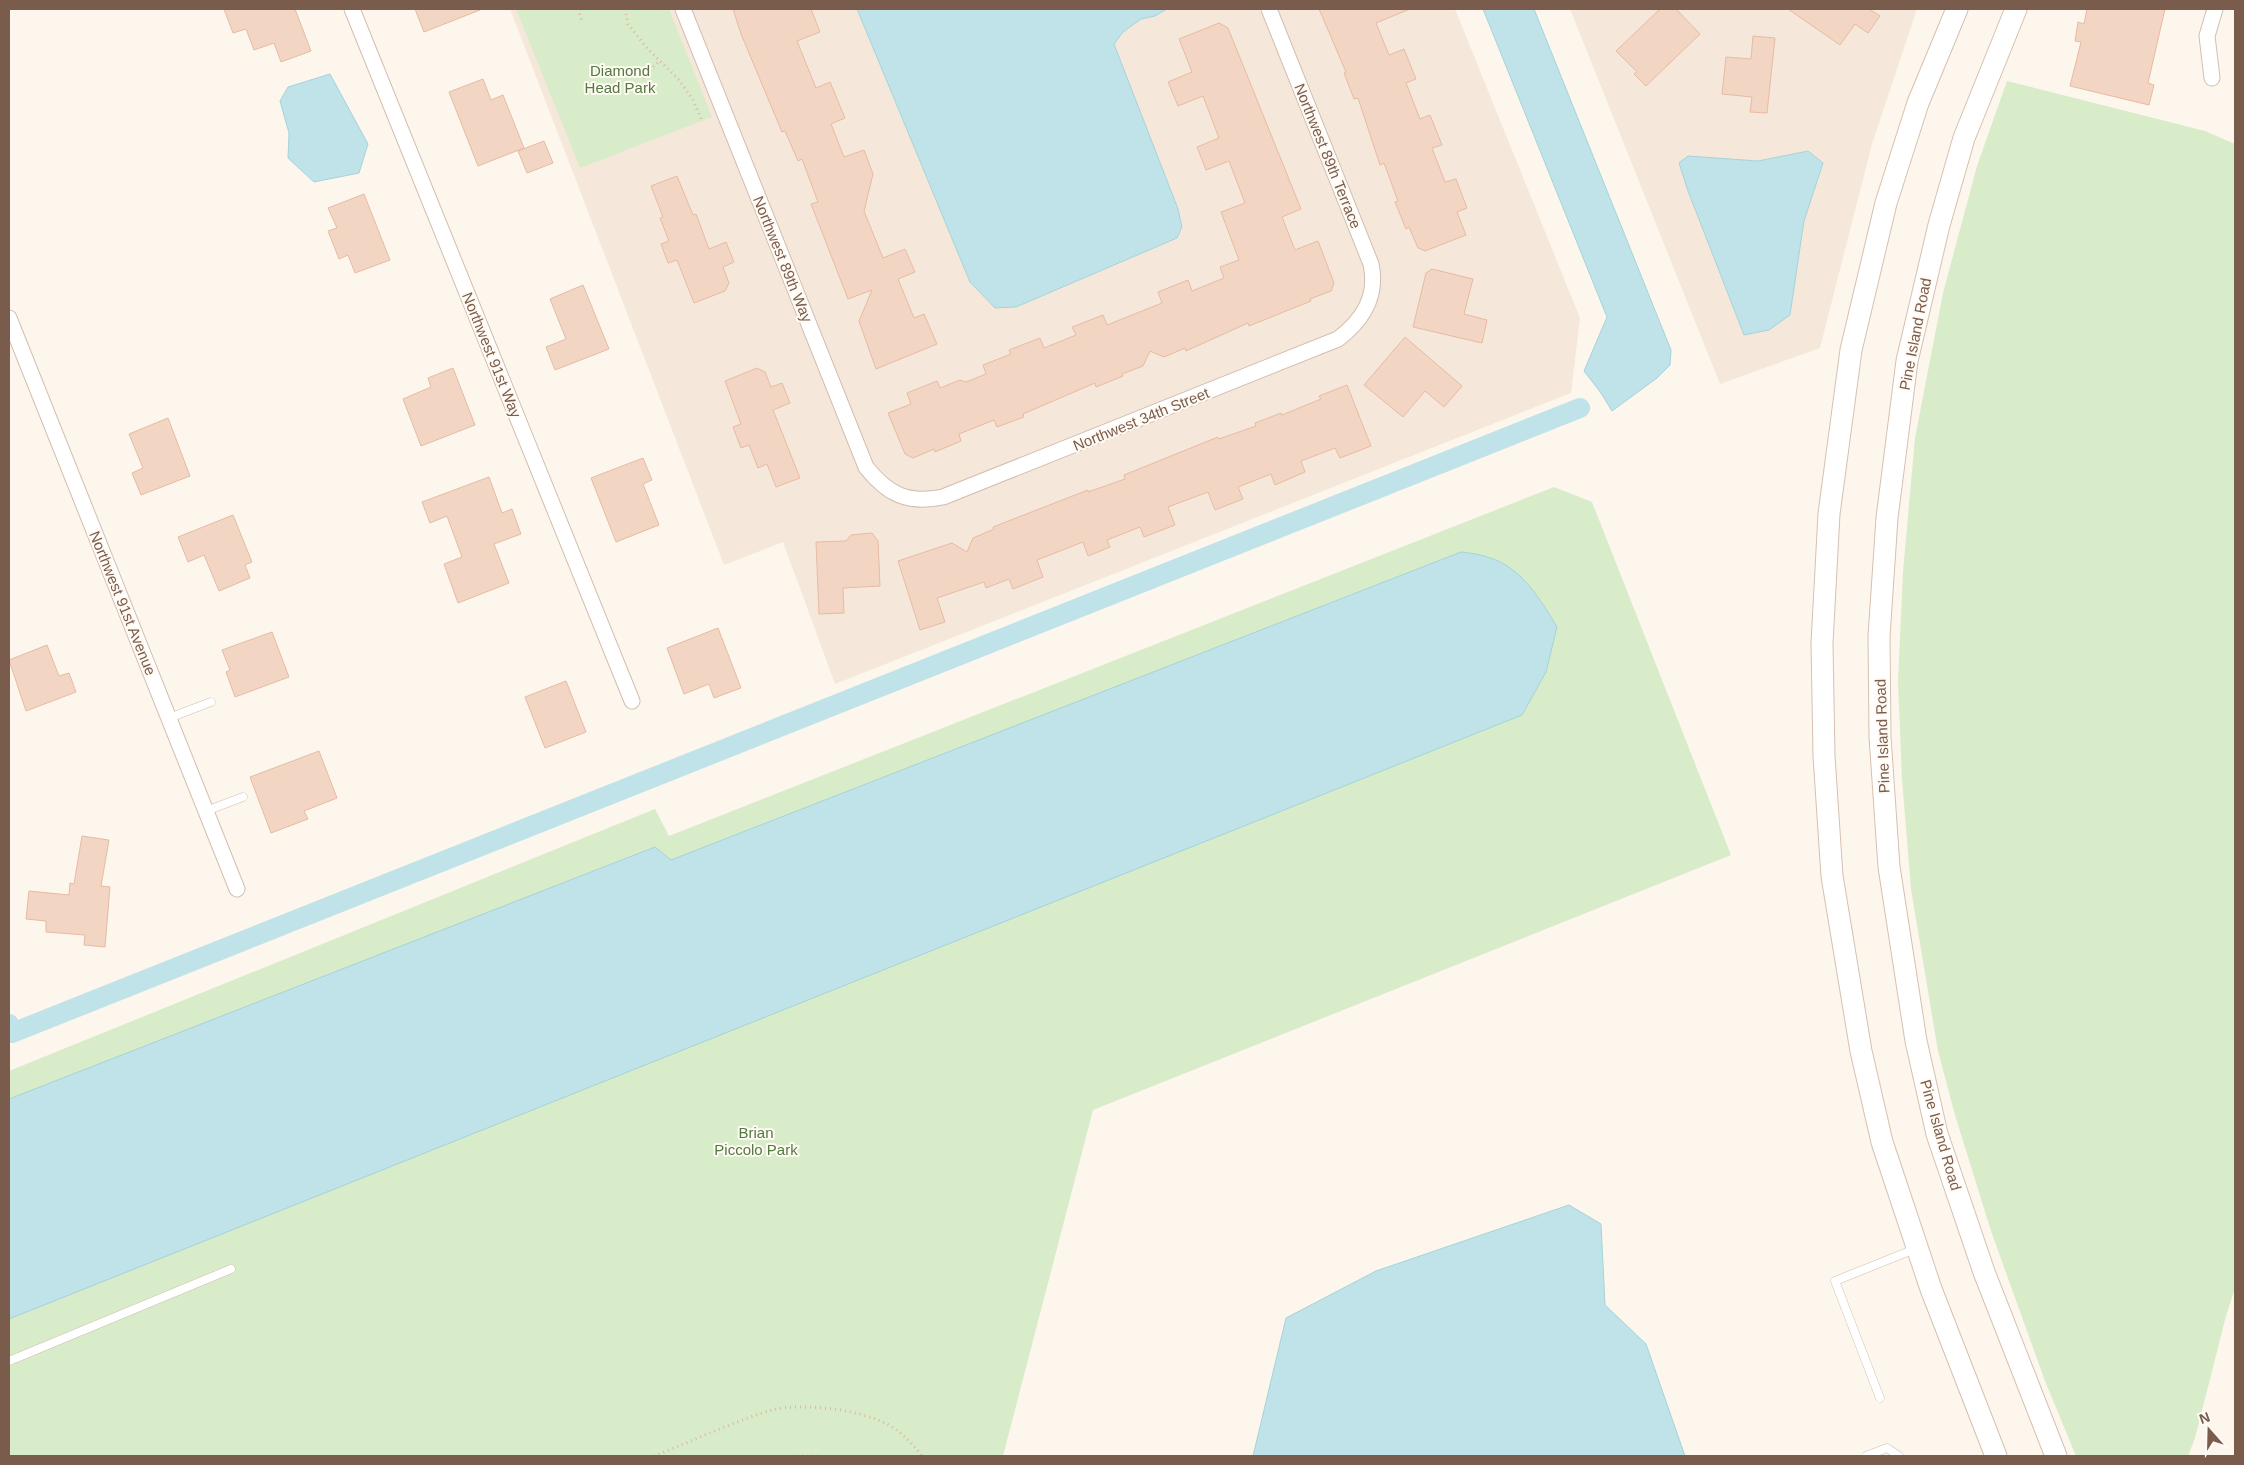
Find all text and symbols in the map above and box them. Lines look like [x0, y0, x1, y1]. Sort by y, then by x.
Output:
park label: Diamond Head Park [585, 62, 656, 96]
street label: Northwest 89th Terrace [1291, 81, 1365, 231]
street label: Northwest 89th Way [750, 193, 816, 325]
street label: Pine Island Road [1896, 276, 1934, 392]
street label: Northwest 91st Way [459, 290, 525, 421]
street label: Northwest 34th Street [1071, 384, 1212, 454]
street label: Northwest 91st Avenue [86, 528, 160, 678]
street label: Pine Island Road [1872, 679, 1892, 793]
street label: Pine Island Road [1917, 1078, 1965, 1192]
park label: Brian Piccolo Park [714, 1124, 798, 1158]
north arrow [2184, 1405, 2234, 1455]
text: N [2197, 1409, 2212, 1427]

